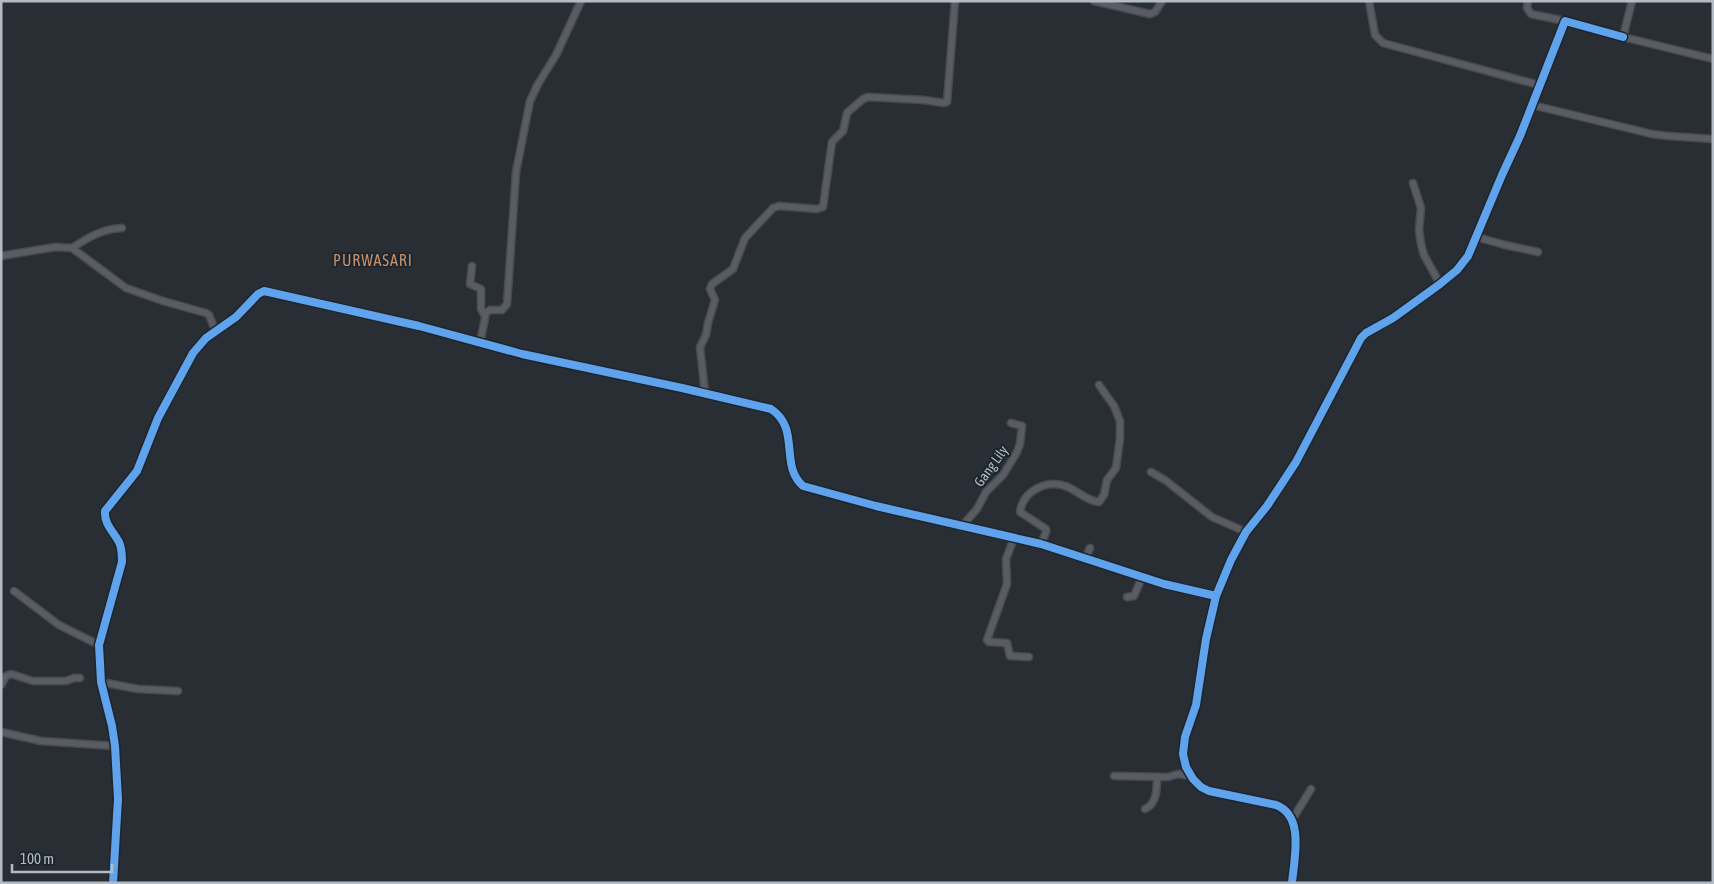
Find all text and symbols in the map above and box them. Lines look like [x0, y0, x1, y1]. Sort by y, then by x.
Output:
district label: PURWASARI [333, 251, 413, 269]
street label: Gang Lily [971, 442, 1011, 490]
scale bar [12, 842, 112, 874]
text: 100 m [20, 850, 54, 867]

